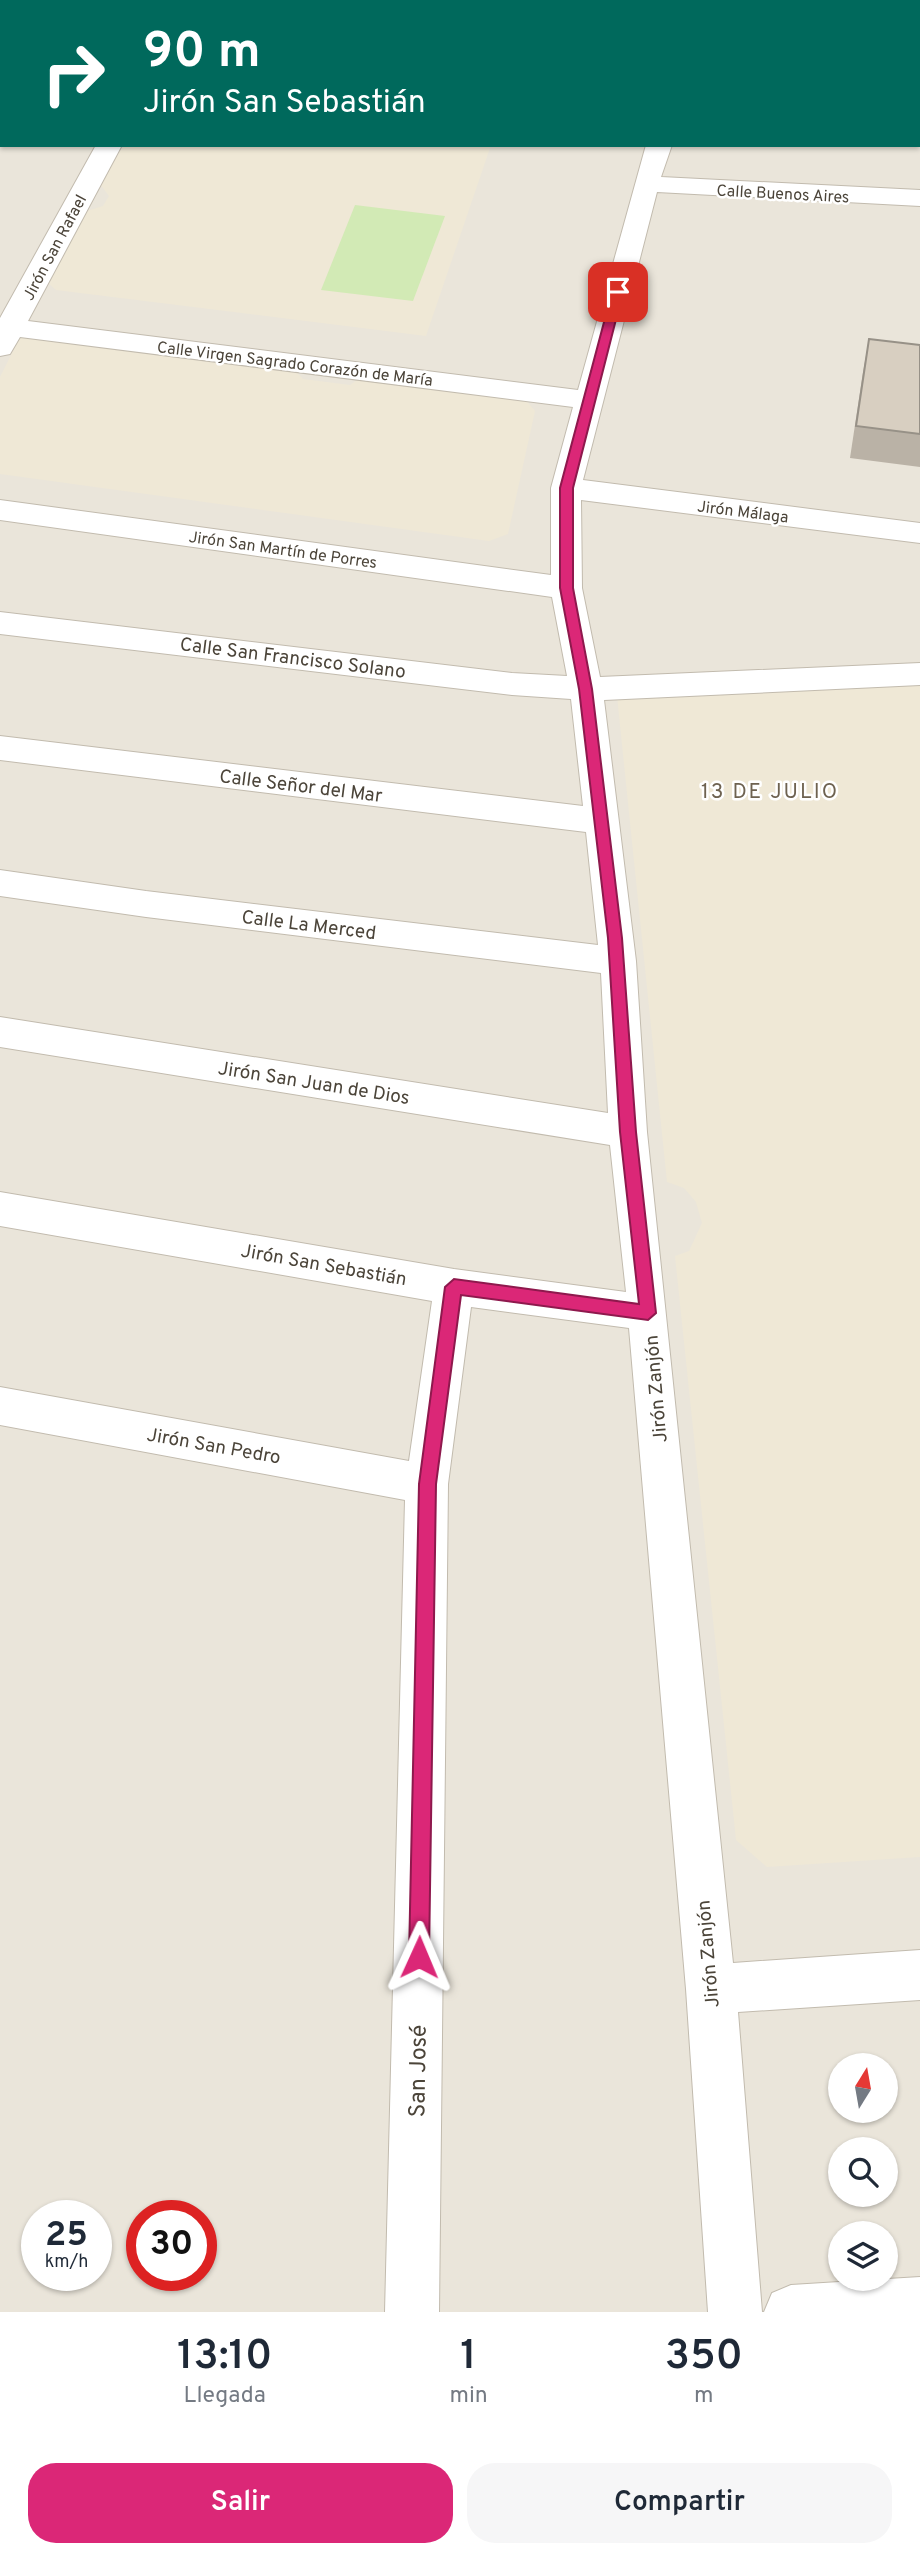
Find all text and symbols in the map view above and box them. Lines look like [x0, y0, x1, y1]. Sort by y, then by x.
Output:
text: 90 m [143, 23, 261, 85]
icon: right [28, 28, 119, 119]
text: Jirón San Sebastián [143, 84, 426, 124]
street label: Calle Buenos Aires [716, 182, 850, 208]
street label: Jirón San Rafael [19, 192, 92, 304]
pin [588, 262, 648, 322]
icon: arrive [599, 273, 637, 311]
street label: Calle Virgen Sagrado Corazón de María [156, 338, 434, 392]
street label: Jirón Málaga [696, 497, 790, 529]
street label: Jirón San Martín de Porres [187, 528, 378, 574]
street label: Calle San Francisco Solano [178, 633, 407, 685]
street label: Calle Señor del Mar [218, 765, 384, 809]
district label: 13 DE JULIO [701, 779, 839, 806]
street label: Calle La Merced [240, 906, 377, 946]
street label: Jirón San Juan de Dios [216, 1057, 411, 1111]
street label: Jirón San Sebastián [239, 1240, 408, 1292]
street label: Jirón Zanjón [640, 1334, 674, 1444]
street label: Jirón San Pedro [145, 1423, 282, 1471]
street label: Jirón Zanjón [692, 1899, 726, 2009]
position arrow [382, 1920, 456, 1994]
street label: San José [404, 2024, 435, 2118]
north arrow [828, 2053, 898, 2123]
map controls [828, 2053, 898, 2291]
button: search [828, 2137, 898, 2207]
speed limit sign: 30 [126, 2200, 217, 2291]
text: 25 [45, 2214, 88, 2258]
button: layers [828, 2221, 898, 2291]
text: km/h [45, 2251, 88, 2274]
text: 13:10 [177, 2331, 272, 2384]
text: 1 [460, 2331, 477, 2384]
text: 350 [665, 2331, 743, 2384]
text: Llegada [184, 2382, 266, 2411]
text: min [449, 2382, 488, 2411]
text: m [694, 2382, 714, 2411]
button: Salir [28, 2463, 453, 2543]
button: Compartir [467, 2463, 892, 2543]

